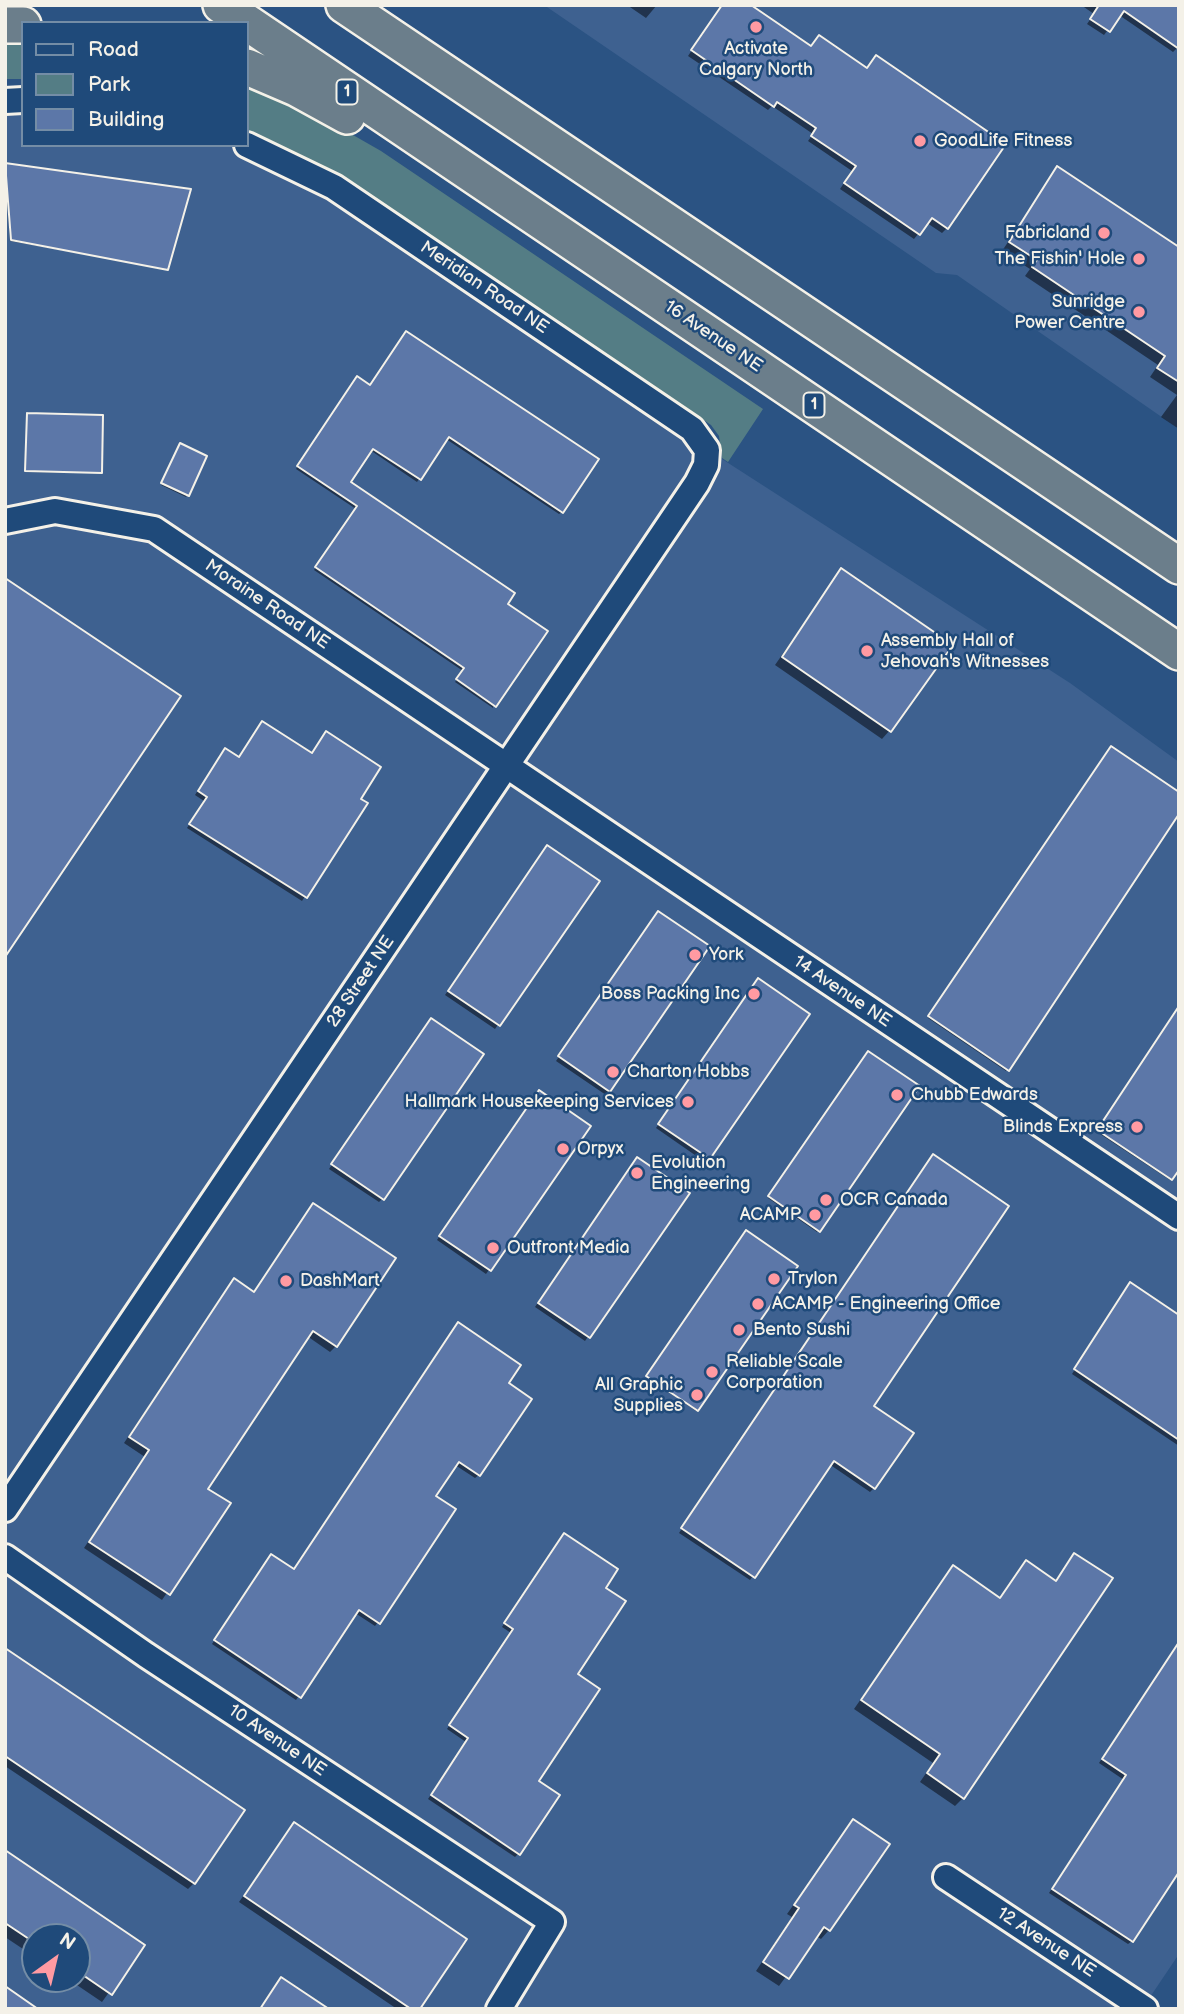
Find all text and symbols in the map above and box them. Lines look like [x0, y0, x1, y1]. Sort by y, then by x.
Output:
marker: Activate Calgary North [748, 19, 764, 35]
legend [21, 21, 248, 147]
text: Road [88, 37, 139, 62]
place label: Activate Calgary North [699, 38, 813, 80]
text: Park [88, 72, 130, 97]
road number: 1 [336, 80, 358, 104]
text: Building [88, 107, 164, 132]
place label: GoodLife Fitness [934, 130, 1072, 152]
marker: GoodLife Fitness [912, 133, 928, 149]
place label: Fabricland [1005, 222, 1090, 244]
marker: Fabricland [1096, 225, 1112, 241]
street label: Meridian Road NE [416, 237, 552, 339]
place label: The Fishin' Hole [995, 248, 1125, 270]
marker: The Fishin' Hole [1131, 251, 1147, 267]
place label: Sunridge Power Centre [1014, 291, 1125, 334]
street label: 16 Avenue NE [660, 296, 766, 378]
marker: Sunridge Power Centre [1131, 304, 1147, 320]
road number: 1 [804, 392, 824, 418]
street label: Moraine Road NE [201, 555, 333, 655]
place label: Assembly Hall of Jehovah's Witnesses [881, 630, 1049, 672]
marker: Assembly Hall of Jehovah's Witnesses [859, 643, 875, 659]
street label: 28 Street NE [323, 932, 399, 1032]
place label: York [709, 944, 744, 966]
marker: York [687, 947, 703, 963]
street label: 14 Avenue NE [789, 951, 895, 1033]
place label: Boss Packing Inc [601, 983, 740, 1005]
marker: Boss Packing Inc [746, 986, 762, 1002]
place label: Charton Hobbs [627, 1061, 749, 1083]
marker: Charton Hobbs [605, 1064, 621, 1080]
place label: Chubb Edwards [911, 1084, 1038, 1106]
marker: Chubb Edwards [889, 1087, 905, 1103]
place label: Hallmark Housekeeping Services [405, 1091, 674, 1113]
marker: Hallmark Housekeeping Services [680, 1094, 696, 1110]
place label: Blinds Express [1003, 1116, 1123, 1138]
marker: Blinds Express [1129, 1119, 1145, 1135]
place label: Orpyx [577, 1138, 624, 1160]
marker: Orpyx [555, 1141, 571, 1157]
place label: Evolution Engineering [651, 1152, 750, 1194]
marker: Evolution Engineering [629, 1165, 645, 1181]
place label: OCR Canada [840, 1189, 948, 1211]
marker: OCR Canada [818, 1192, 834, 1208]
place label: ACAMP [740, 1204, 801, 1226]
marker: ACAMP [807, 1207, 823, 1223]
place label: Outfront Media [507, 1237, 630, 1259]
marker: Outfront Media [485, 1240, 501, 1256]
place label: Trylon [788, 1268, 838, 1290]
place label: DashMart [300, 1270, 380, 1292]
marker: Trylon [766, 1271, 782, 1287]
marker: DashMart [278, 1273, 294, 1289]
place label: ACAMP - Engineering Office [772, 1293, 1000, 1315]
marker: ACAMP - Engineering Office [750, 1296, 766, 1312]
place label: Bento Sushi [753, 1319, 850, 1341]
marker: Bento Sushi [731, 1322, 747, 1338]
place label: Reliable Scale Corporation [726, 1351, 843, 1394]
marker: Reliable Scale Corporation [704, 1364, 720, 1380]
place label: All Graphic Supplies [595, 1374, 683, 1416]
marker: All Graphic Supplies [689, 1387, 705, 1403]
street label: 10 Avenue NE [224, 1700, 330, 1782]
street label: 12 Avenue NE [993, 1903, 1099, 1983]
north arrow [21, 1923, 91, 1993]
text: N [55, 1928, 79, 1955]

